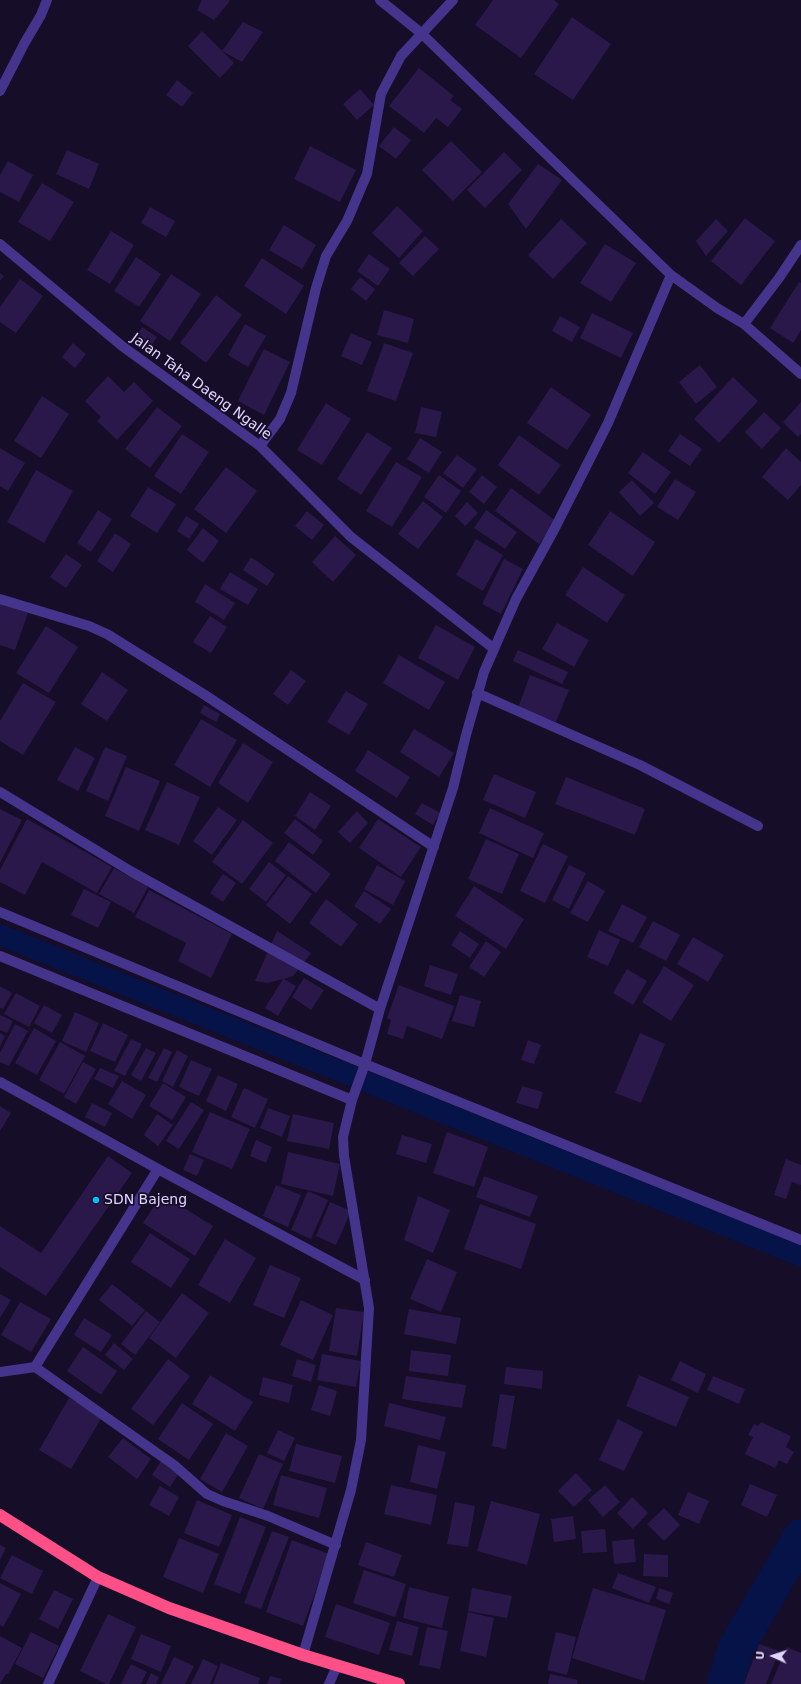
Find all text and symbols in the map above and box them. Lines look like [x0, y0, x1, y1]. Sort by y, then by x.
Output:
street label: Jalan Taha Daeng Ngalle [127, 330, 275, 444]
place label: SDN Bajeng [104, 1192, 187, 1208]
marker: SDN Bajeng [91, 1195, 101, 1205]
north arrow [753, 1636, 793, 1676]
text: U [754, 1651, 767, 1660]

